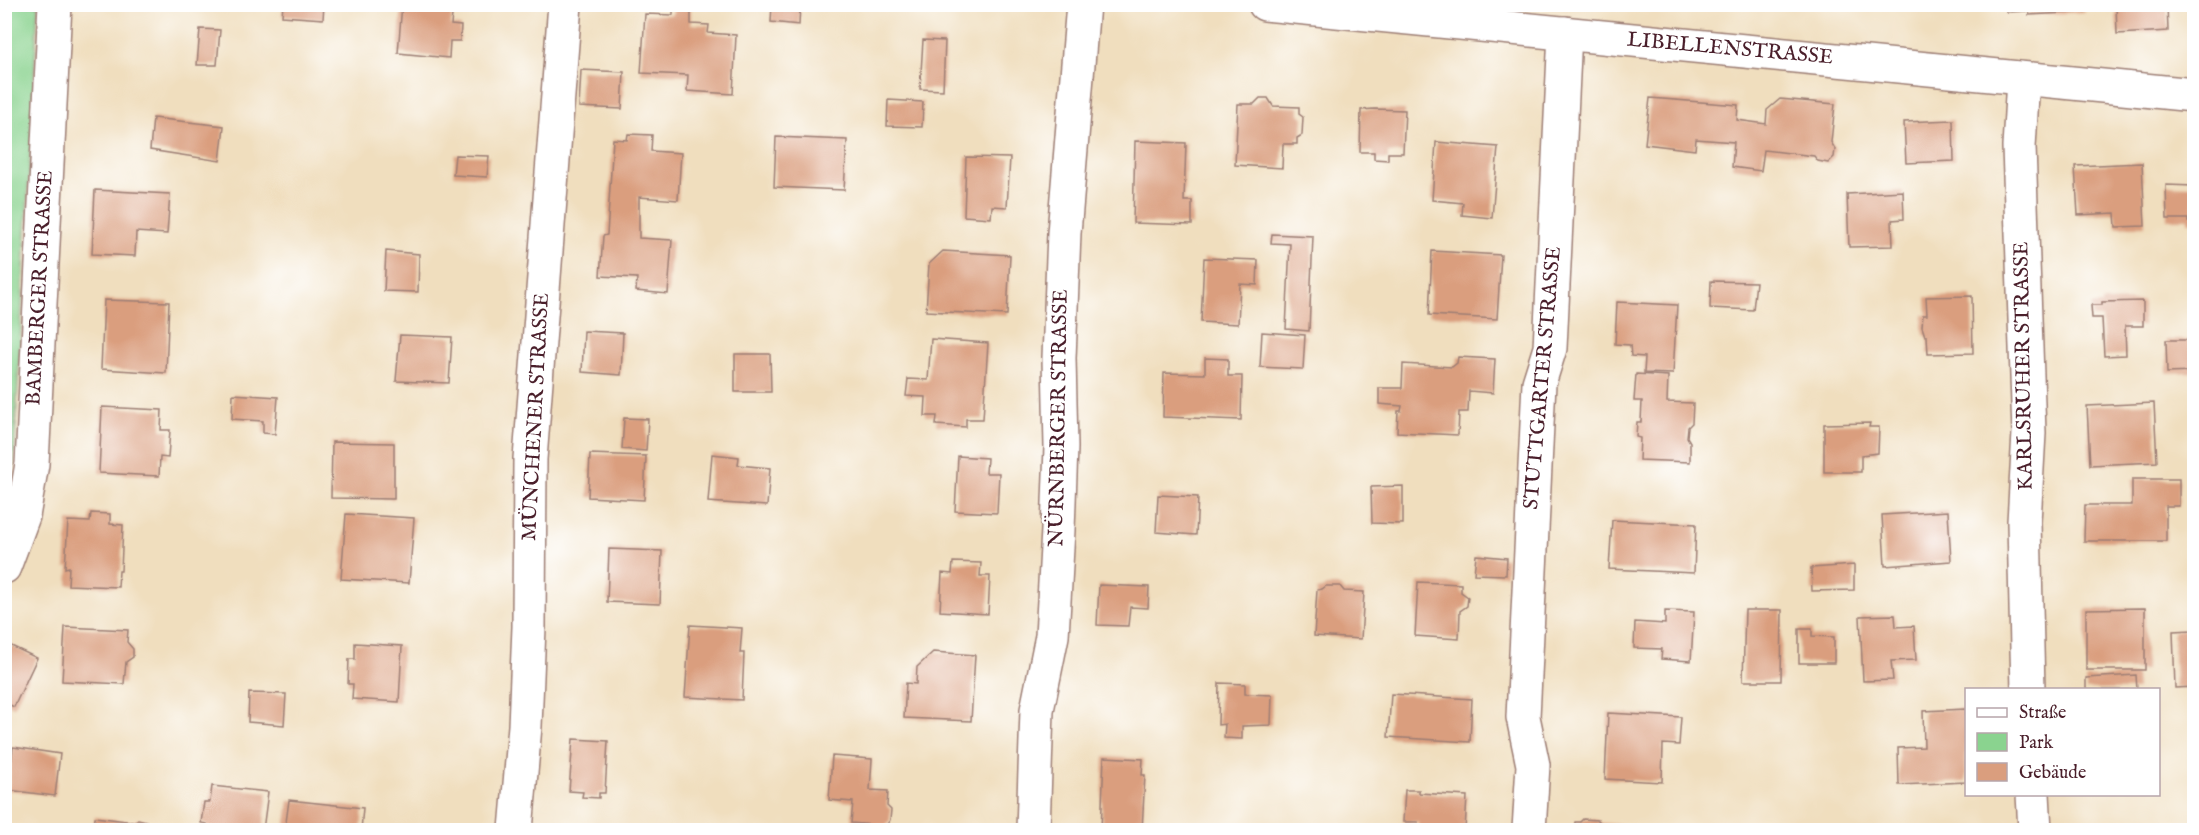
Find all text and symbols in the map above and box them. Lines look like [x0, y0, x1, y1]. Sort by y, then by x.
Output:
street label: LIBELLENSTRASSE [1626, 27, 1834, 71]
street label: BAMBERGER STRASSE [20, 170, 60, 406]
street label: KARLSRUHER STRASSE [2008, 241, 2040, 491]
street label: STUTTGARTER STRASSE [1518, 245, 1568, 511]
street label: NÜRNBERGER STRASSE [1043, 289, 1075, 547]
street label: MÜNCHENER STRASSE [516, 292, 556, 542]
legend [1965, 688, 2160, 796]
text: Straße [2019, 702, 2066, 725]
text: Park [2019, 732, 2054, 755]
text: Gebäude [2019, 762, 2086, 785]

